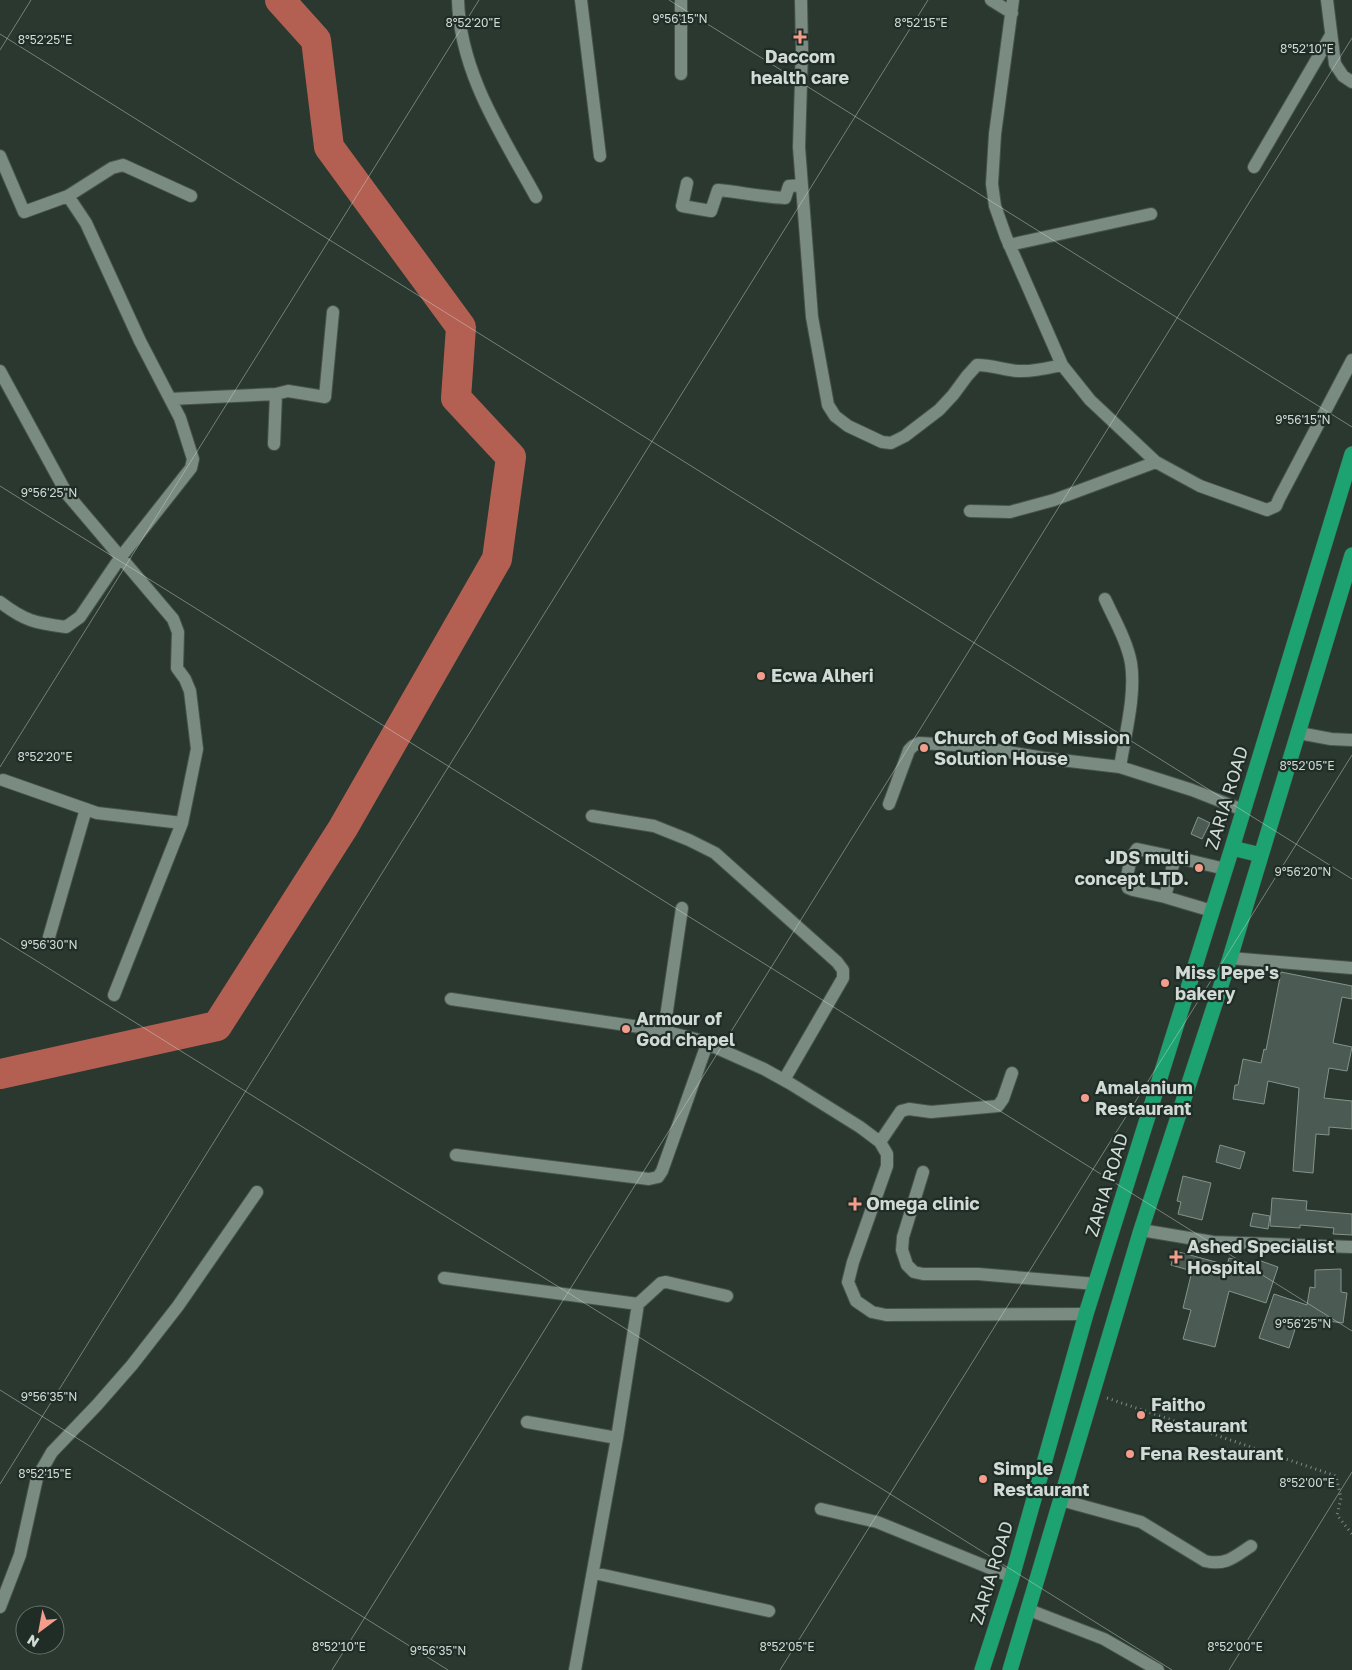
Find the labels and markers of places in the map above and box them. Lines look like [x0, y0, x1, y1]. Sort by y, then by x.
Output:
marker: Daccom health care [793, 30, 807, 44]
place label: Daccom health care [751, 45, 850, 88]
place label: Ecwa Alheri [771, 664, 874, 686]
marker: Ecwa Alheri [755, 670, 767, 682]
place label: Church of God Mission Solution House [934, 726, 1130, 769]
marker: Church of God Mission Solution House [918, 742, 930, 754]
place label: JDS multi concept LTD. [1074, 846, 1189, 889]
marker: JDS multi concept LTD. [1193, 862, 1205, 874]
place label: Miss Pepe's bakery [1175, 961, 1279, 1004]
marker: Miss Pepe's bakery [1159, 977, 1171, 989]
place label: Armour of God chapel [636, 1007, 735, 1050]
marker: Armour of God chapel [620, 1023, 632, 1035]
place label: Amalanium Restaurant [1095, 1076, 1193, 1119]
marker: Amalanium Restaurant [1079, 1092, 1091, 1104]
place label: Omega clinic [866, 1192, 980, 1214]
marker: Omega clinic [848, 1197, 862, 1211]
place label: Ashed Specialist Hospital [1187, 1235, 1334, 1278]
marker: Ashed Specialist Hospital [1169, 1250, 1183, 1264]
place label: Faitho Restaurant [1151, 1393, 1247, 1436]
marker: Faitho Restaurant [1135, 1409, 1147, 1421]
place label: Fena Restaurant [1140, 1442, 1283, 1464]
marker: Fena Restaurant [1124, 1448, 1136, 1460]
place label: Simple Restaurant [993, 1457, 1089, 1500]
marker: Simple Restaurant [977, 1473, 989, 1485]

